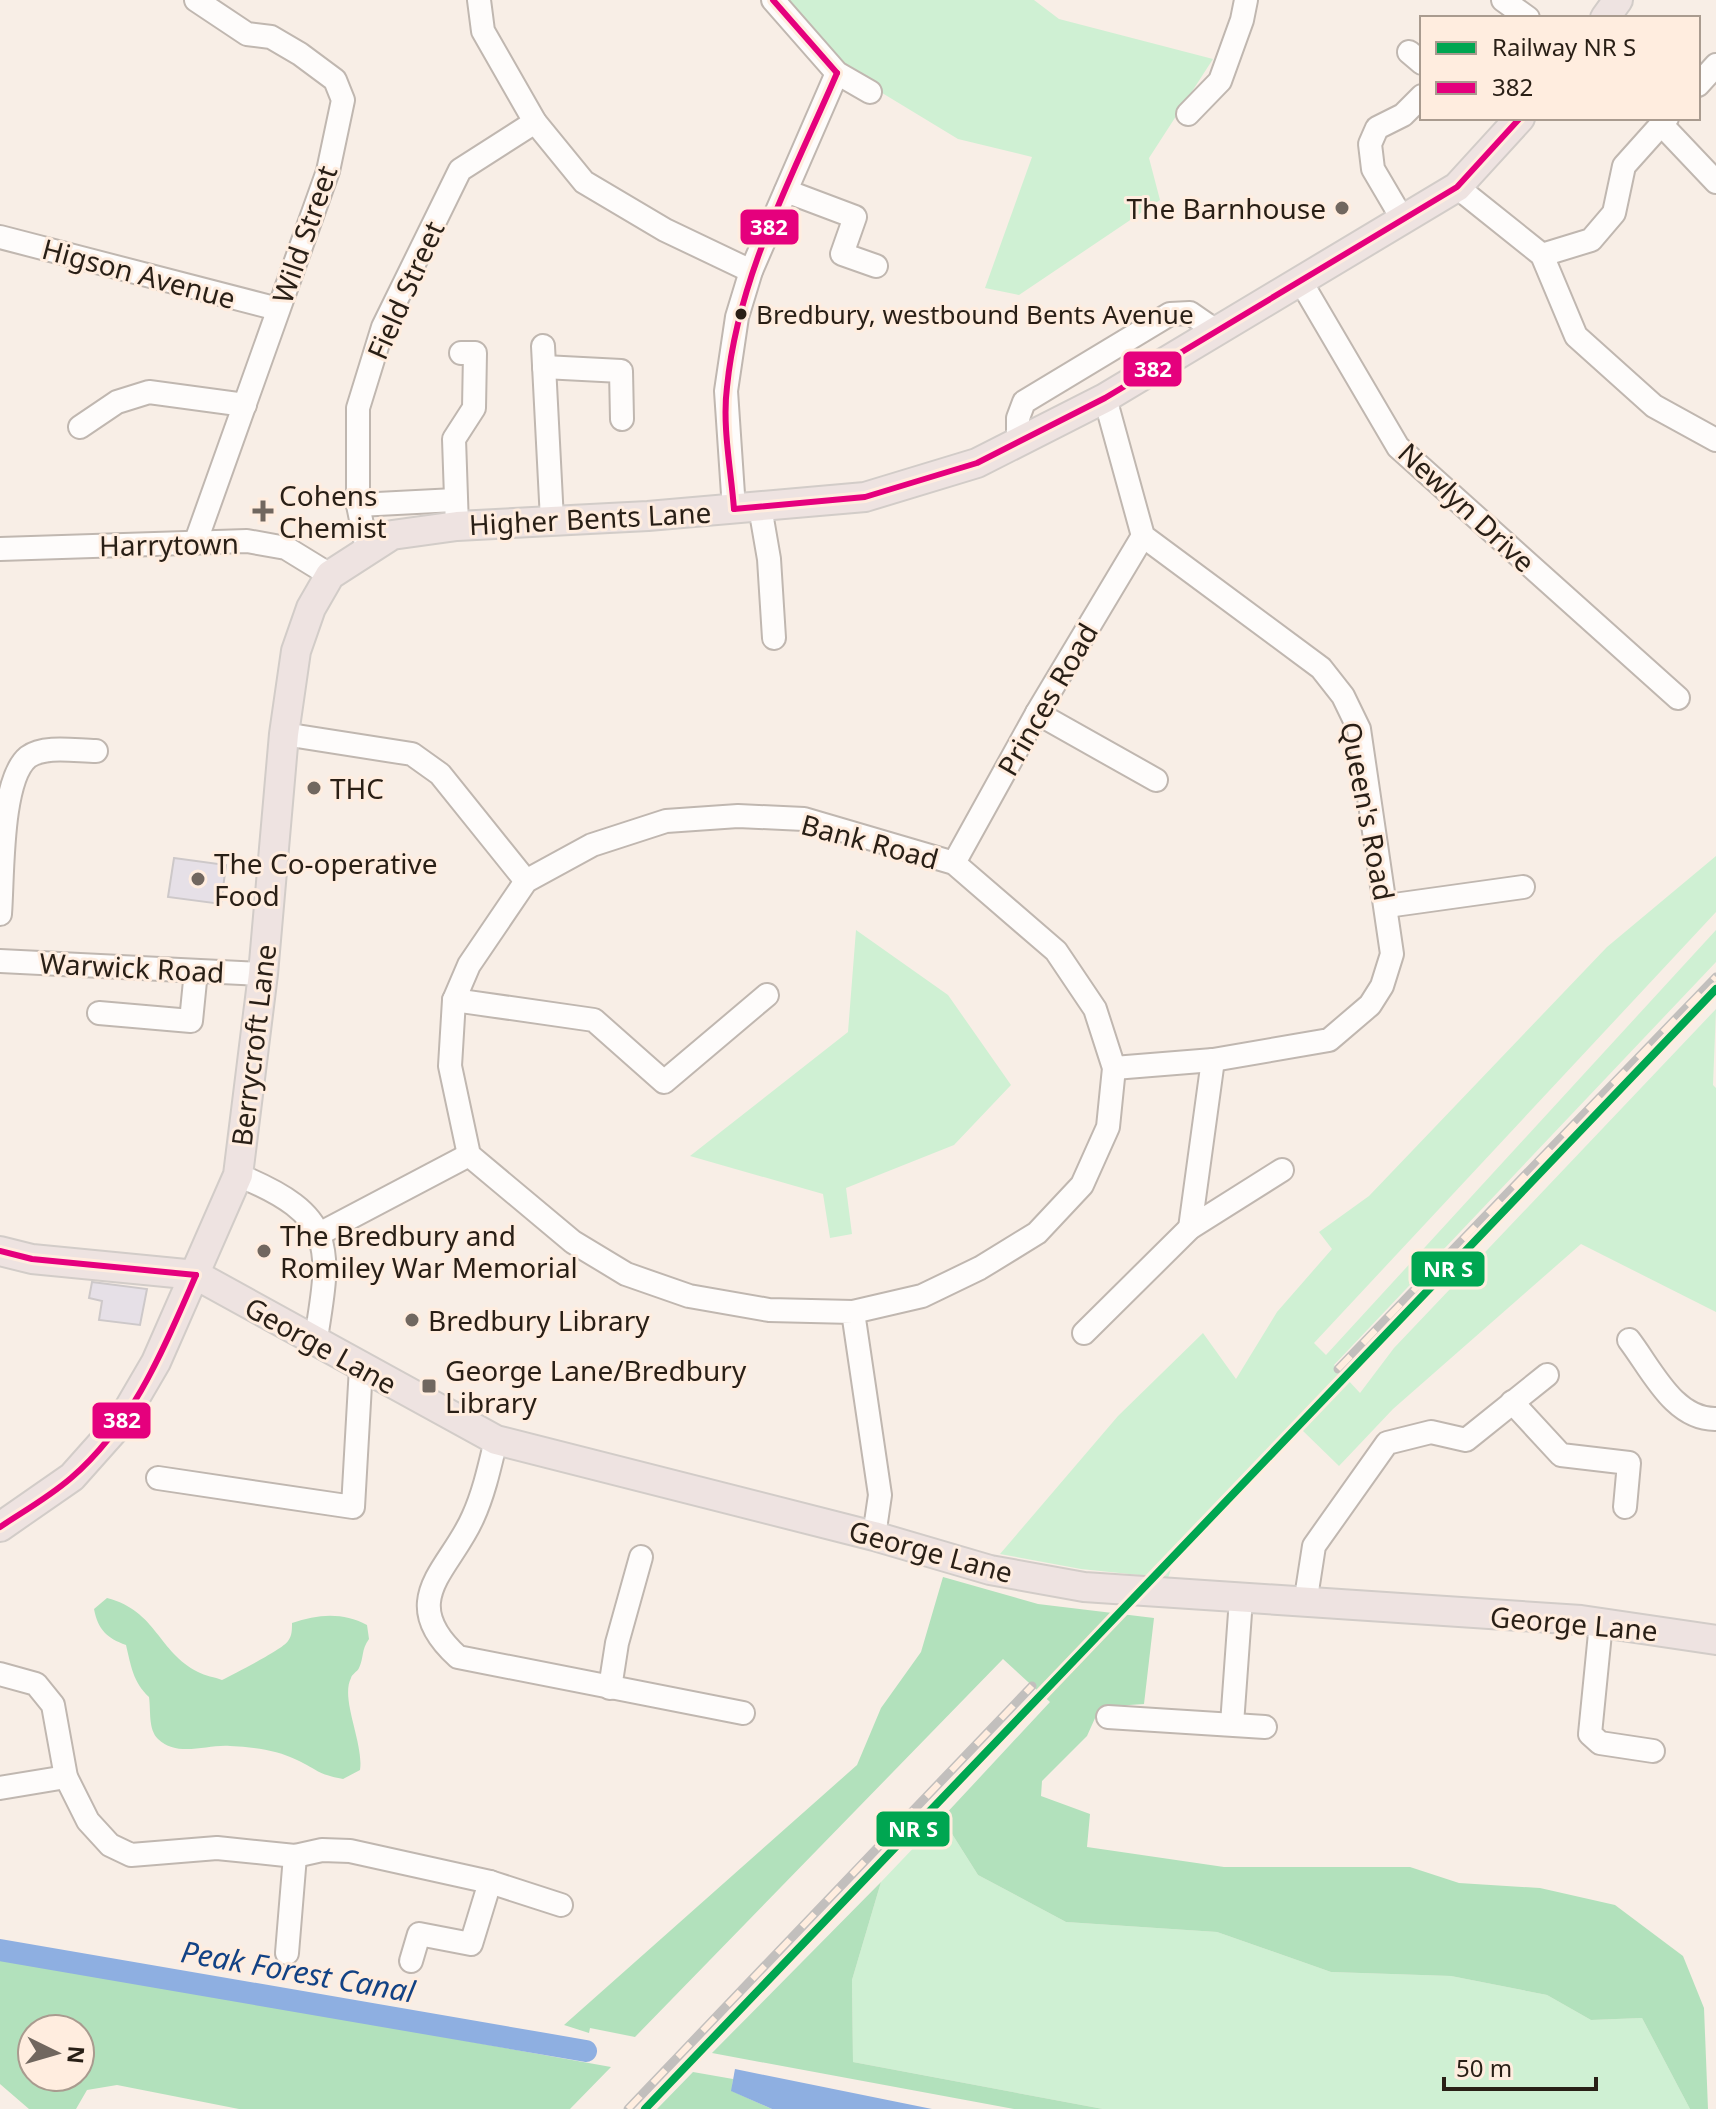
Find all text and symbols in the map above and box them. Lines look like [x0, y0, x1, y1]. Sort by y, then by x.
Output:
legend [1420, 16, 1700, 120]
text: Railway NR S [1492, 30, 1636, 63]
text: 382 [1492, 70, 1533, 103]
street label: Wild Street [263, 160, 345, 308]
place label: The Barnhouse [1127, 189, 1326, 227]
marker: The Barnhouse [1333, 199, 1351, 217]
line badge: 382 [739, 208, 800, 246]
text: 382 [750, 211, 788, 241]
street label: Field Street [358, 215, 452, 365]
street label: Higson Avenue [38, 229, 240, 317]
place label: Bredbury, westbound Bents Avenue [756, 296, 1194, 332]
marker: Bredbury, westbound Bents Avenue [733, 306, 749, 322]
line badge: 382 [1122, 350, 1183, 388]
text: 382 [1134, 353, 1172, 383]
street label: Newlyn Drive [1390, 434, 1544, 580]
place label: Cohens Chemist [279, 476, 387, 546]
street label: Higher Bents Lane [468, 493, 712, 543]
marker: Cohens Chemist [254, 502, 272, 520]
street label: Harrytown [99, 524, 239, 564]
street label: Princes Road [988, 616, 1106, 782]
street label: Queen's Road [1332, 718, 1404, 904]
place label: THC [330, 769, 384, 807]
marker: THC [305, 779, 323, 797]
street label: Bank Road [797, 804, 943, 878]
place label: The Co-operative Food [214, 844, 438, 914]
marker: The Co-operative Food [189, 870, 207, 888]
street label: Berrycroft Lane [222, 942, 284, 1148]
street label: Warwick Road [39, 943, 225, 991]
place label: The Bredbury and Romiley War Memorial [280, 1216, 578, 1286]
marker: The Bredbury and Romiley War Memorial [255, 1242, 273, 1260]
line badge: NR S [1410, 1250, 1486, 1288]
text: NR S [1423, 1253, 1473, 1283]
street label: George Lane [238, 1288, 404, 1402]
place label: Bredbury Library [428, 1301, 650, 1339]
marker: Bredbury Library [403, 1311, 421, 1329]
place label: George Lane/Bredbury Library [445, 1351, 747, 1421]
marker: George Lane/Bredbury Library [420, 1377, 438, 1395]
line badge: 382 [91, 1401, 152, 1440]
text: 382 [103, 1404, 141, 1434]
street label: George Lane [845, 1511, 1017, 1591]
street label: George Lane [1489, 1597, 1659, 1649]
line badge: NR S [875, 1810, 951, 1848]
text: NR S [888, 1813, 938, 1843]
water label: Peak Forest Canal [178, 1930, 419, 2012]
north arrow [16, 2013, 96, 2093]
scale bar [1444, 2041, 1596, 2091]
text: N [61, 2045, 93, 2065]
text: 50 m [1456, 2051, 1512, 2084]

